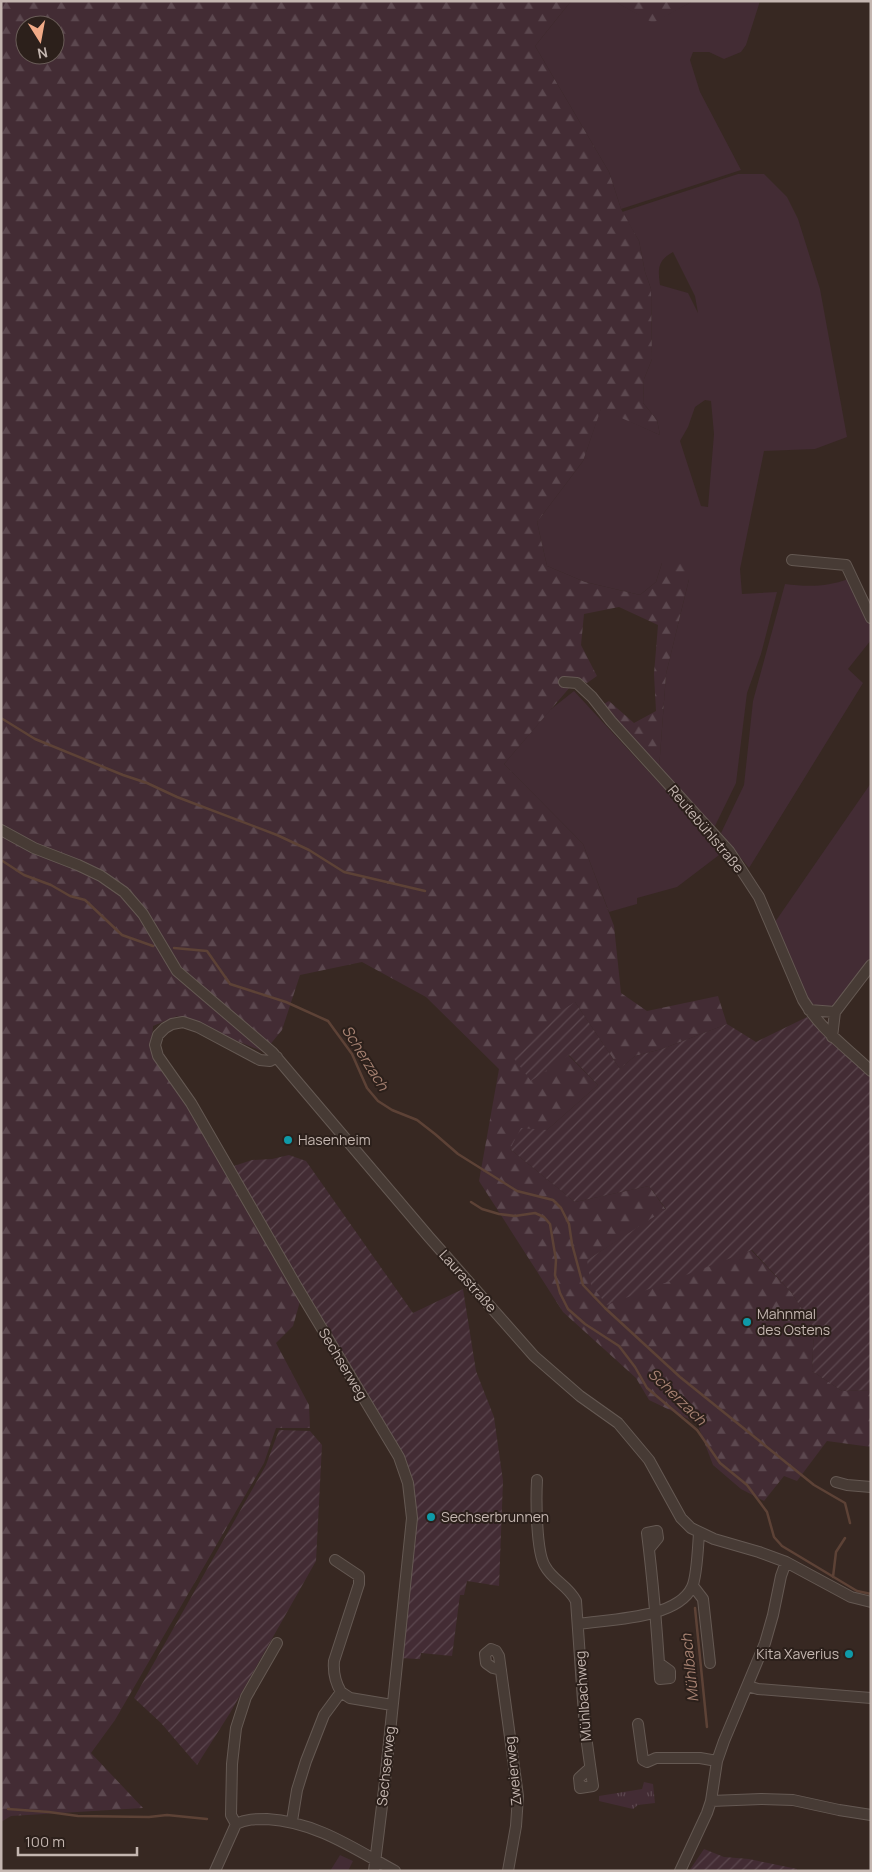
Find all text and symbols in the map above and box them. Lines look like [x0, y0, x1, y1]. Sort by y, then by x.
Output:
north arrow [15, 15, 65, 65]
text: N [36, 43, 49, 64]
street label: Reutebühlstraße [664, 781, 749, 877]
water label: Scherzach [337, 1021, 394, 1095]
place label: Hasenheim [298, 1130, 371, 1149]
marker: Hasenheim [282, 1134, 294, 1146]
street label: Laurastraße [435, 1245, 501, 1316]
place label: Mahnmal des Ostens [757, 1304, 830, 1339]
marker: Mahnmal des Ostens [741, 1316, 753, 1328]
street label: Sechserweg [315, 1324, 372, 1403]
water label: Scherzach [644, 1363, 712, 1431]
place label: Sechserbrunnen [441, 1507, 549, 1526]
marker: Sechserbrunnen [425, 1511, 437, 1523]
water label: Mühlbach [675, 1632, 704, 1703]
place label: Kita Xaverius [756, 1644, 839, 1663]
marker: Kita Xaverius [843, 1648, 855, 1660]
street label: Mühlbachweg [570, 1650, 595, 1742]
street label: Sechserweg [372, 1725, 399, 1807]
street label: Zweierweg [499, 1735, 526, 1807]
scale bar [18, 1824, 136, 1856]
text: 100 m [25, 1831, 65, 1852]

